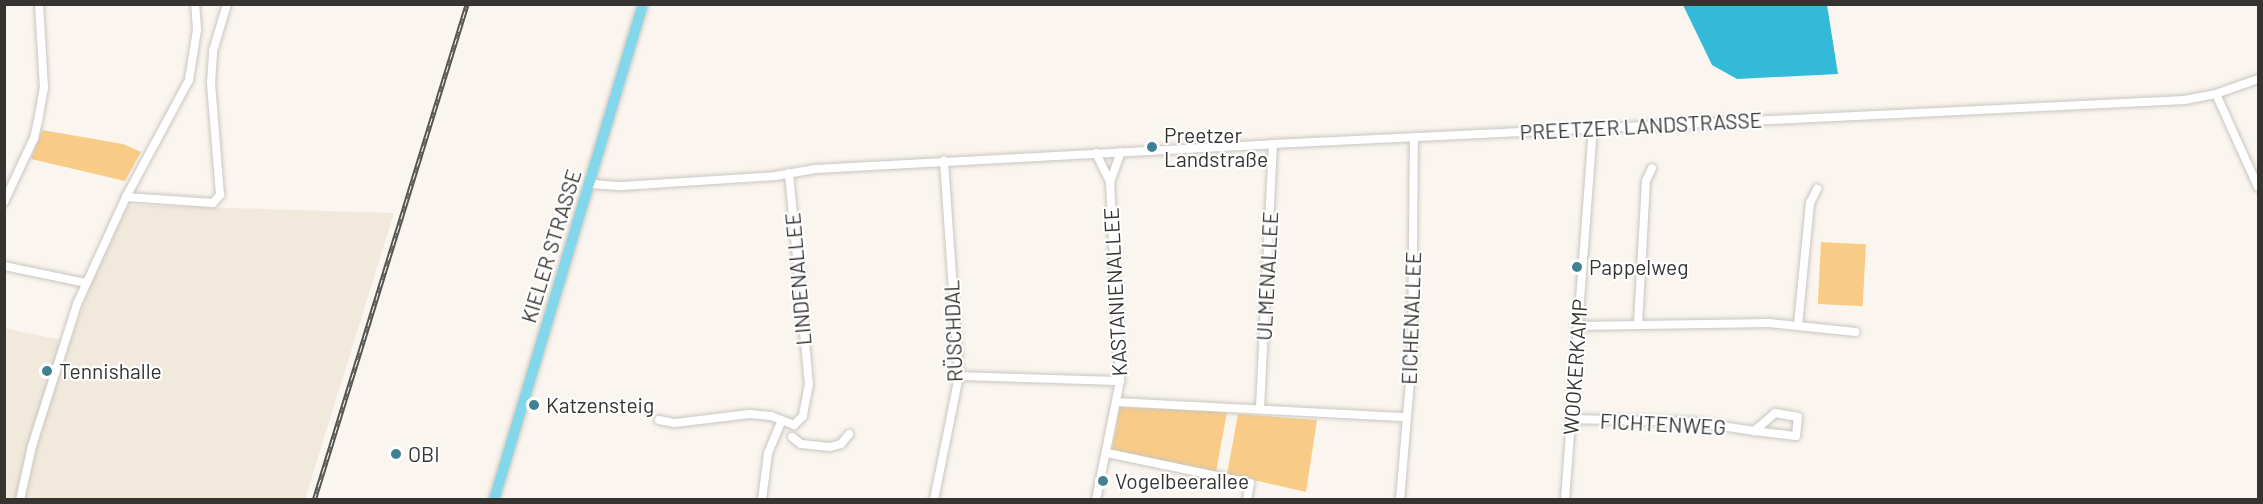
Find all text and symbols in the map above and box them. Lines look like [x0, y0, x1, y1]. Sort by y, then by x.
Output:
street label: PREETZER LANDSTRASSE [1519, 107, 1763, 145]
place label: Preetzer Landstraße [1164, 122, 1268, 172]
marker: Preetzer Landstraße [1145, 140, 1159, 154]
street label: KIELER STRASSE [516, 166, 586, 326]
street label: KASTANIENALLEE [1098, 207, 1132, 377]
street label: ULMENALLEE [1251, 211, 1283, 341]
street label: LINDENALLEE [780, 212, 816, 346]
street label: EICHENALLEE [1396, 251, 1426, 385]
place label: Pappelweg [1589, 254, 1688, 280]
marker: Pappelweg [1570, 260, 1584, 274]
street label: RÜSCHDAL [939, 279, 967, 383]
street label: WOOKERKAMP [1558, 298, 1592, 436]
place label: Tennishalle [59, 358, 162, 384]
marker: Tennishalle [40, 364, 54, 378]
place label: Katzensteig [546, 392, 654, 418]
marker: Katzensteig [527, 398, 541, 412]
street label: FICHTENWEG [1599, 408, 1727, 440]
place label: OBI [408, 441, 440, 467]
marker: OBI [389, 447, 403, 461]
place label: Vogelbeerallee [1115, 468, 1249, 494]
marker: Vogelbeerallee [1096, 474, 1110, 488]

